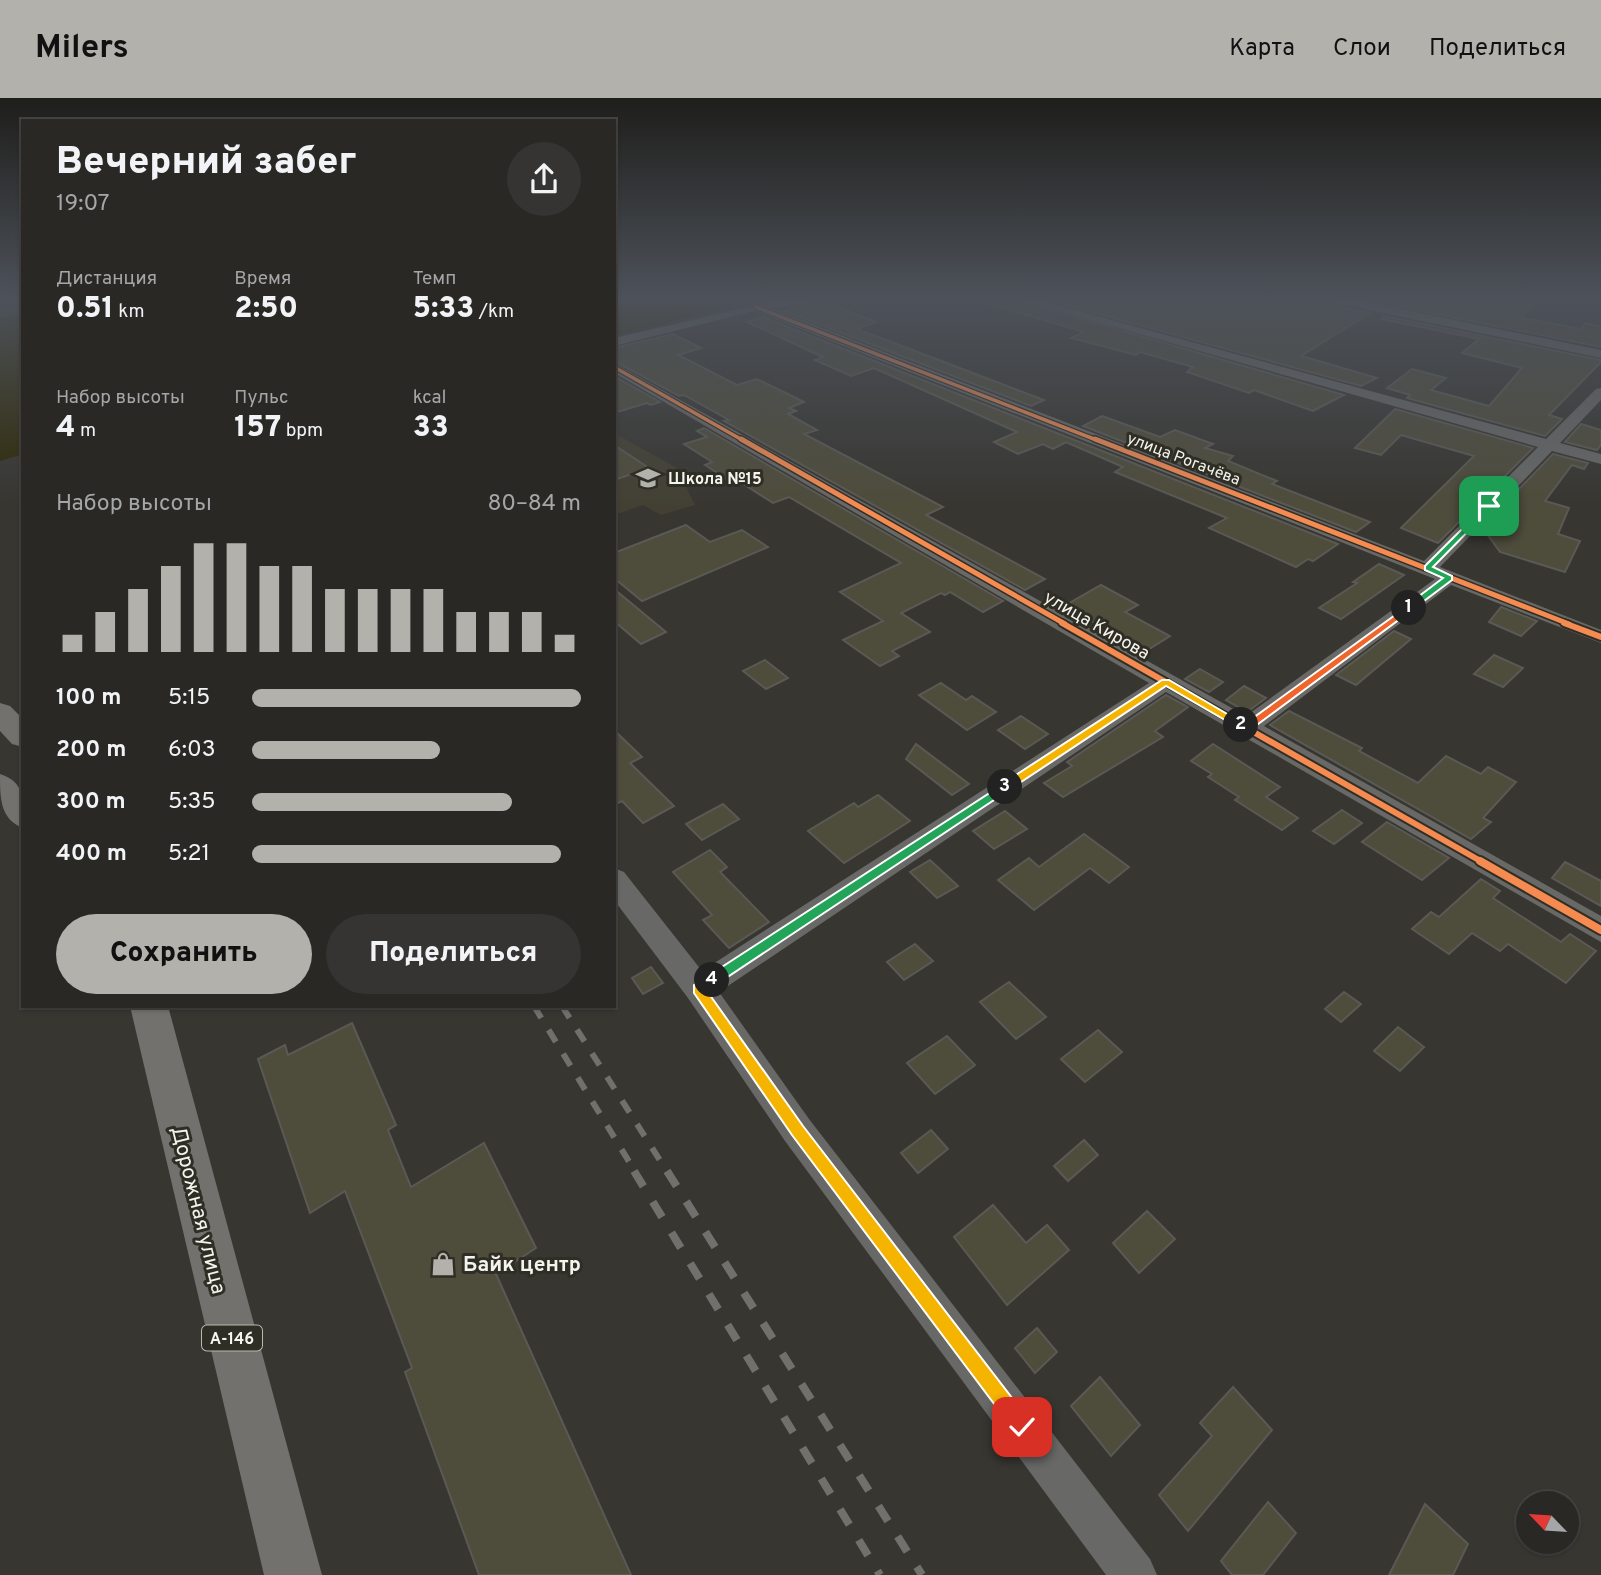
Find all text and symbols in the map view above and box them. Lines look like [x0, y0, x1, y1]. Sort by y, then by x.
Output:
text: Milers [35, 28, 129, 70]
text: Карта [1229, 34, 1295, 64]
text: Слои [1333, 34, 1391, 64]
text: Поделиться [1429, 34, 1566, 64]
text: Вечерний забег [56, 139, 356, 188]
button: share [507, 142, 581, 216]
text: 19:07 [56, 190, 110, 219]
text: Дистанция [56, 267, 157, 291]
text: Время [234, 267, 291, 291]
text: Темп [413, 267, 456, 291]
text: 0.51 [56, 291, 114, 328]
text: 2:50 [234, 291, 298, 328]
text: 5:33 [413, 291, 474, 328]
text: km [114, 300, 145, 324]
text: /km [474, 300, 514, 324]
text: Набор высоты [56, 386, 185, 410]
text: Пульс [234, 386, 288, 410]
text: kcal [413, 386, 446, 410]
text: 4 [56, 410, 76, 447]
text: 157 [234, 410, 281, 447]
text: 33 [413, 410, 449, 447]
text: m [76, 419, 96, 443]
text: bpm [281, 419, 323, 443]
street label: улица Рогачёва [1124, 429, 1243, 491]
school or university icon: Школа №15 [634, 464, 662, 492]
place label: Школа №15 [668, 470, 762, 490]
pin [1459, 476, 1519, 536]
icon: arrive [1470, 487, 1508, 525]
text: Набор высоты [56, 490, 212, 519]
text: 80–84 m [487, 490, 581, 519]
street label: улица Кирова [1039, 587, 1153, 666]
pin: 1 [1392, 590, 1426, 626]
text: 1 [1405, 595, 1412, 619]
text: 100 m [56, 684, 121, 713]
text: 5:15 [168, 684, 210, 713]
pin: 2 [1224, 708, 1258, 742]
text: 2 [1235, 712, 1246, 736]
text: 200 m [56, 736, 126, 765]
text: 6:03 [168, 736, 216, 765]
pin: 3 [988, 770, 1023, 804]
text: 3 [999, 774, 1010, 798]
text: 300 m [56, 788, 126, 817]
text: 5:35 [168, 788, 216, 817]
text: 400 m [56, 840, 127, 869]
text: 5:21 [168, 840, 210, 869]
button: Сохранить [56, 914, 312, 994]
button: Поделиться [326, 914, 581, 994]
pin: 4 [694, 962, 730, 998]
text: 4 [705, 967, 718, 991]
street label: Дорожная улица [164, 1124, 231, 1297]
shop icon: Байк центр [429, 1250, 457, 1278]
place label: Байк центр [463, 1252, 581, 1279]
road number: А-146 [202, 1326, 262, 1350]
pin [992, 1397, 1052, 1457]
icon: check [1003, 1408, 1041, 1446]
north arrow [1516, 1491, 1578, 1554]
map controls [1516, 1491, 1579, 1554]

